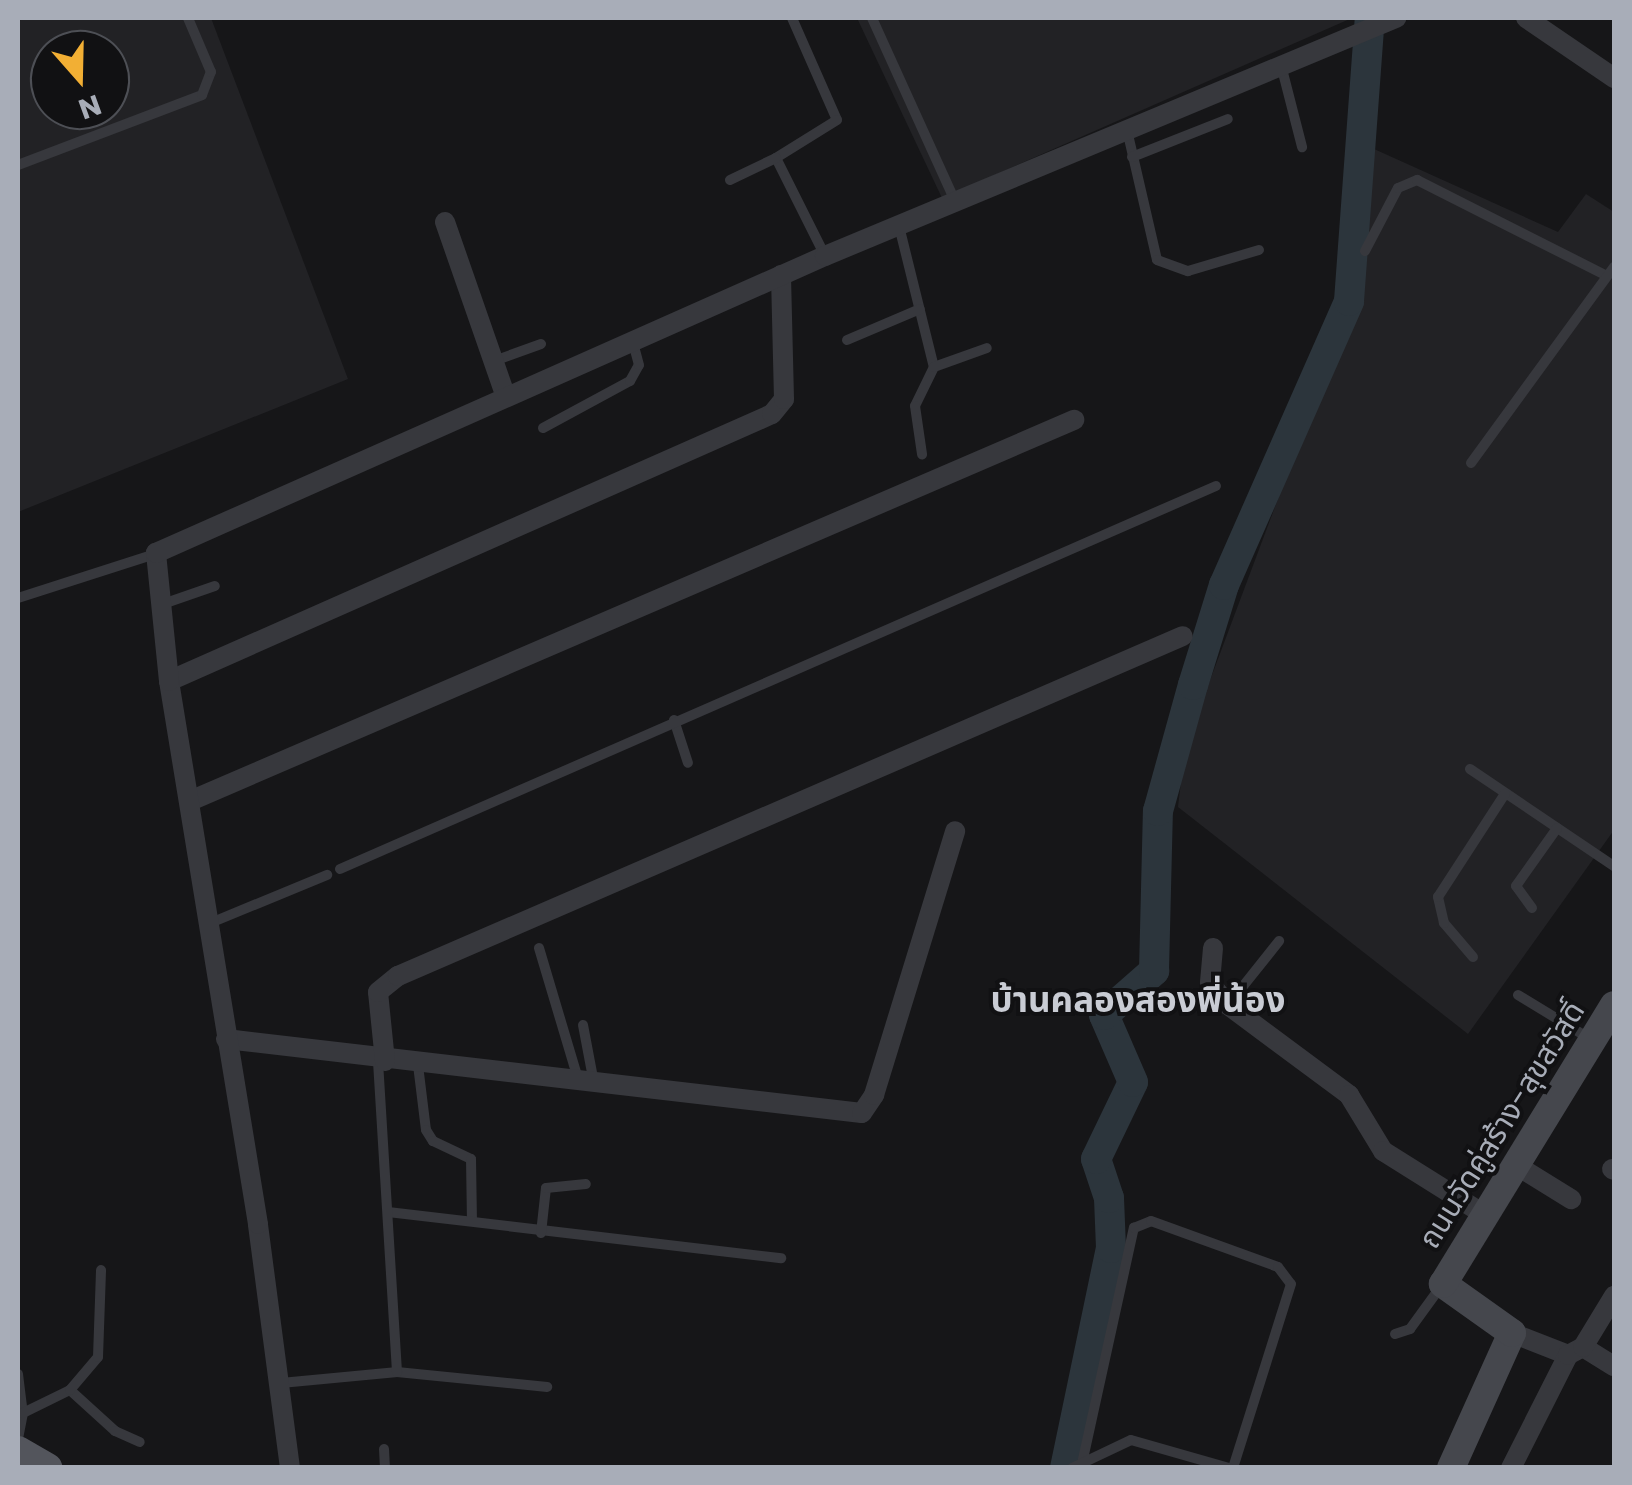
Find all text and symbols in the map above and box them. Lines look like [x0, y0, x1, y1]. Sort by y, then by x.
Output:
north arrow [30, 30, 130, 130]
text: N [73, 85, 106, 129]
district label: บ้านคลองสองพี่น้อง [991, 979, 1285, 1021]
street label: ถนนวัดคู่สร้าง-สุขสวัสดิ์ [1411, 995, 1593, 1255]

